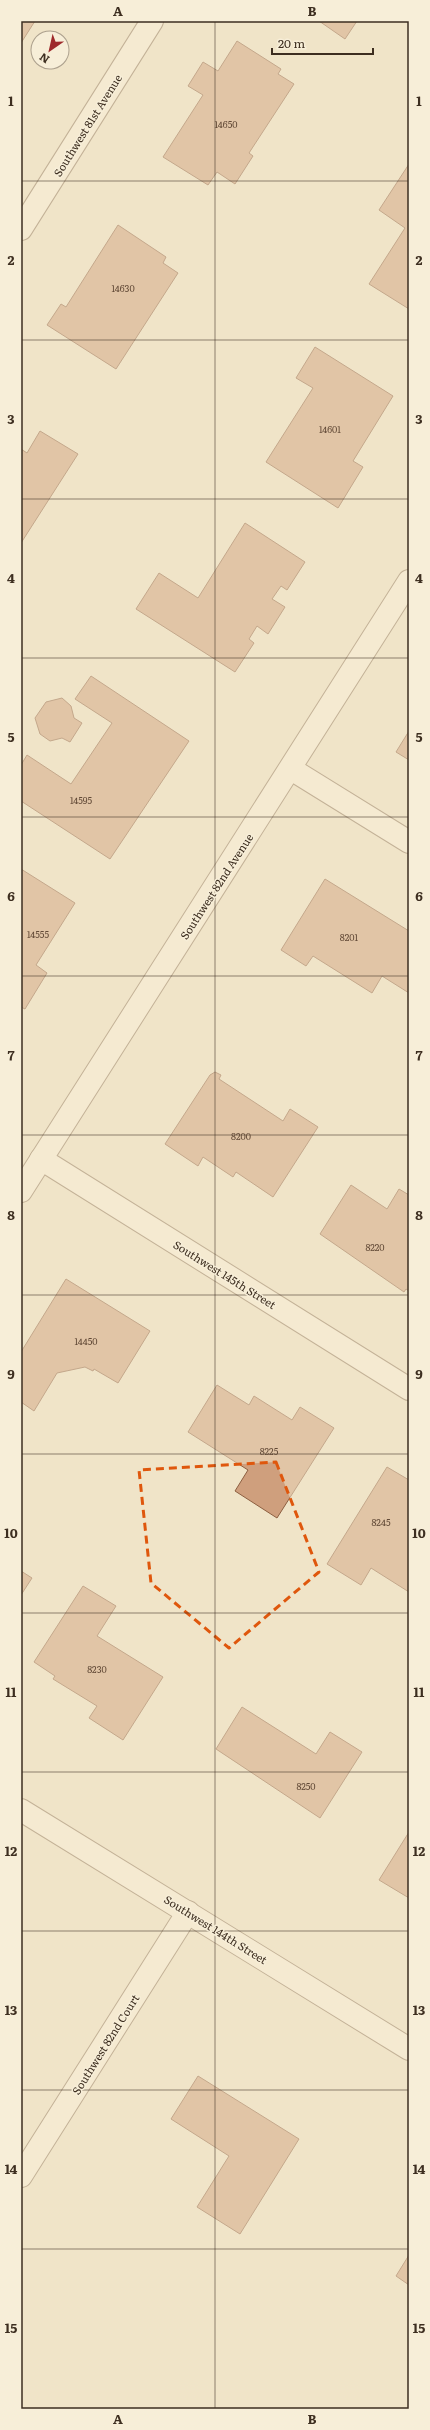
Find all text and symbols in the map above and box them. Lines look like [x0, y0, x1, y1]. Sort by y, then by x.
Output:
text: A [113, 1, 123, 20]
text: B [308, 1, 317, 20]
north arrow [30, 30, 70, 70]
scale bar [272, 30, 373, 56]
text: 20 m [278, 34, 305, 52]
text: N [36, 50, 52, 68]
street label: Southwest 81st Avenue [49, 70, 125, 179]
text: 1 [8, 91, 14, 110]
text: 1 [416, 91, 422, 110]
house number: 14650 [215, 117, 237, 131]
text: 2 [8, 250, 15, 269]
text: 2 [416, 250, 423, 269]
house number: 14630 [111, 281, 135, 295]
text: 3 [7, 409, 15, 428]
text: 3 [415, 409, 423, 428]
house number: 14601 [319, 422, 341, 436]
text: 4 [7, 568, 15, 587]
text: 4 [415, 568, 423, 587]
text: 5 [7, 727, 15, 746]
text: 5 [415, 727, 423, 746]
house number: 14595 [70, 793, 92, 807]
street label: Southwest 82nd Avenue [176, 830, 257, 942]
text: 6 [7, 886, 15, 905]
text: 6 [415, 886, 423, 905]
house number: 14555 [27, 927, 49, 941]
house number: 8201 [340, 930, 358, 944]
text: 7 [7, 1045, 15, 1064]
text: 7 [415, 1045, 423, 1064]
house number: 8200 [231, 1129, 251, 1143]
text: 8 [7, 1205, 15, 1224]
text: 8 [415, 1205, 423, 1224]
street label: Southwest 145th Street [171, 1236, 280, 1312]
house number: 8220 [365, 1240, 385, 1254]
house number: 14450 [75, 1334, 98, 1348]
text: 9 [7, 1364, 15, 1383]
text: 9 [415, 1364, 423, 1383]
house number: 8225 [260, 1444, 279, 1458]
house number: 8245 [372, 1515, 391, 1529]
text: 10 [4, 1523, 18, 1542]
text: 10 [412, 1523, 426, 1542]
house number: 8230 [87, 1662, 107, 1676]
text: 11 [6, 1682, 17, 1701]
text: 11 [414, 1682, 425, 1701]
house number: 8250 [296, 1779, 316, 1793]
text: 12 [5, 1841, 17, 1860]
text: 12 [413, 1841, 425, 1860]
street label: Southwest 144th Street [161, 1891, 271, 1968]
street label: Southwest 82nd Court [68, 1990, 143, 2097]
text: 13 [5, 2000, 17, 2019]
text: 13 [413, 2000, 425, 2019]
text: 14 [5, 2159, 18, 2178]
text: 14 [413, 2159, 426, 2178]
text: 15 [5, 2318, 17, 2337]
text: 15 [413, 2318, 425, 2337]
text: A [113, 2409, 123, 2428]
text: B [308, 2409, 317, 2428]

